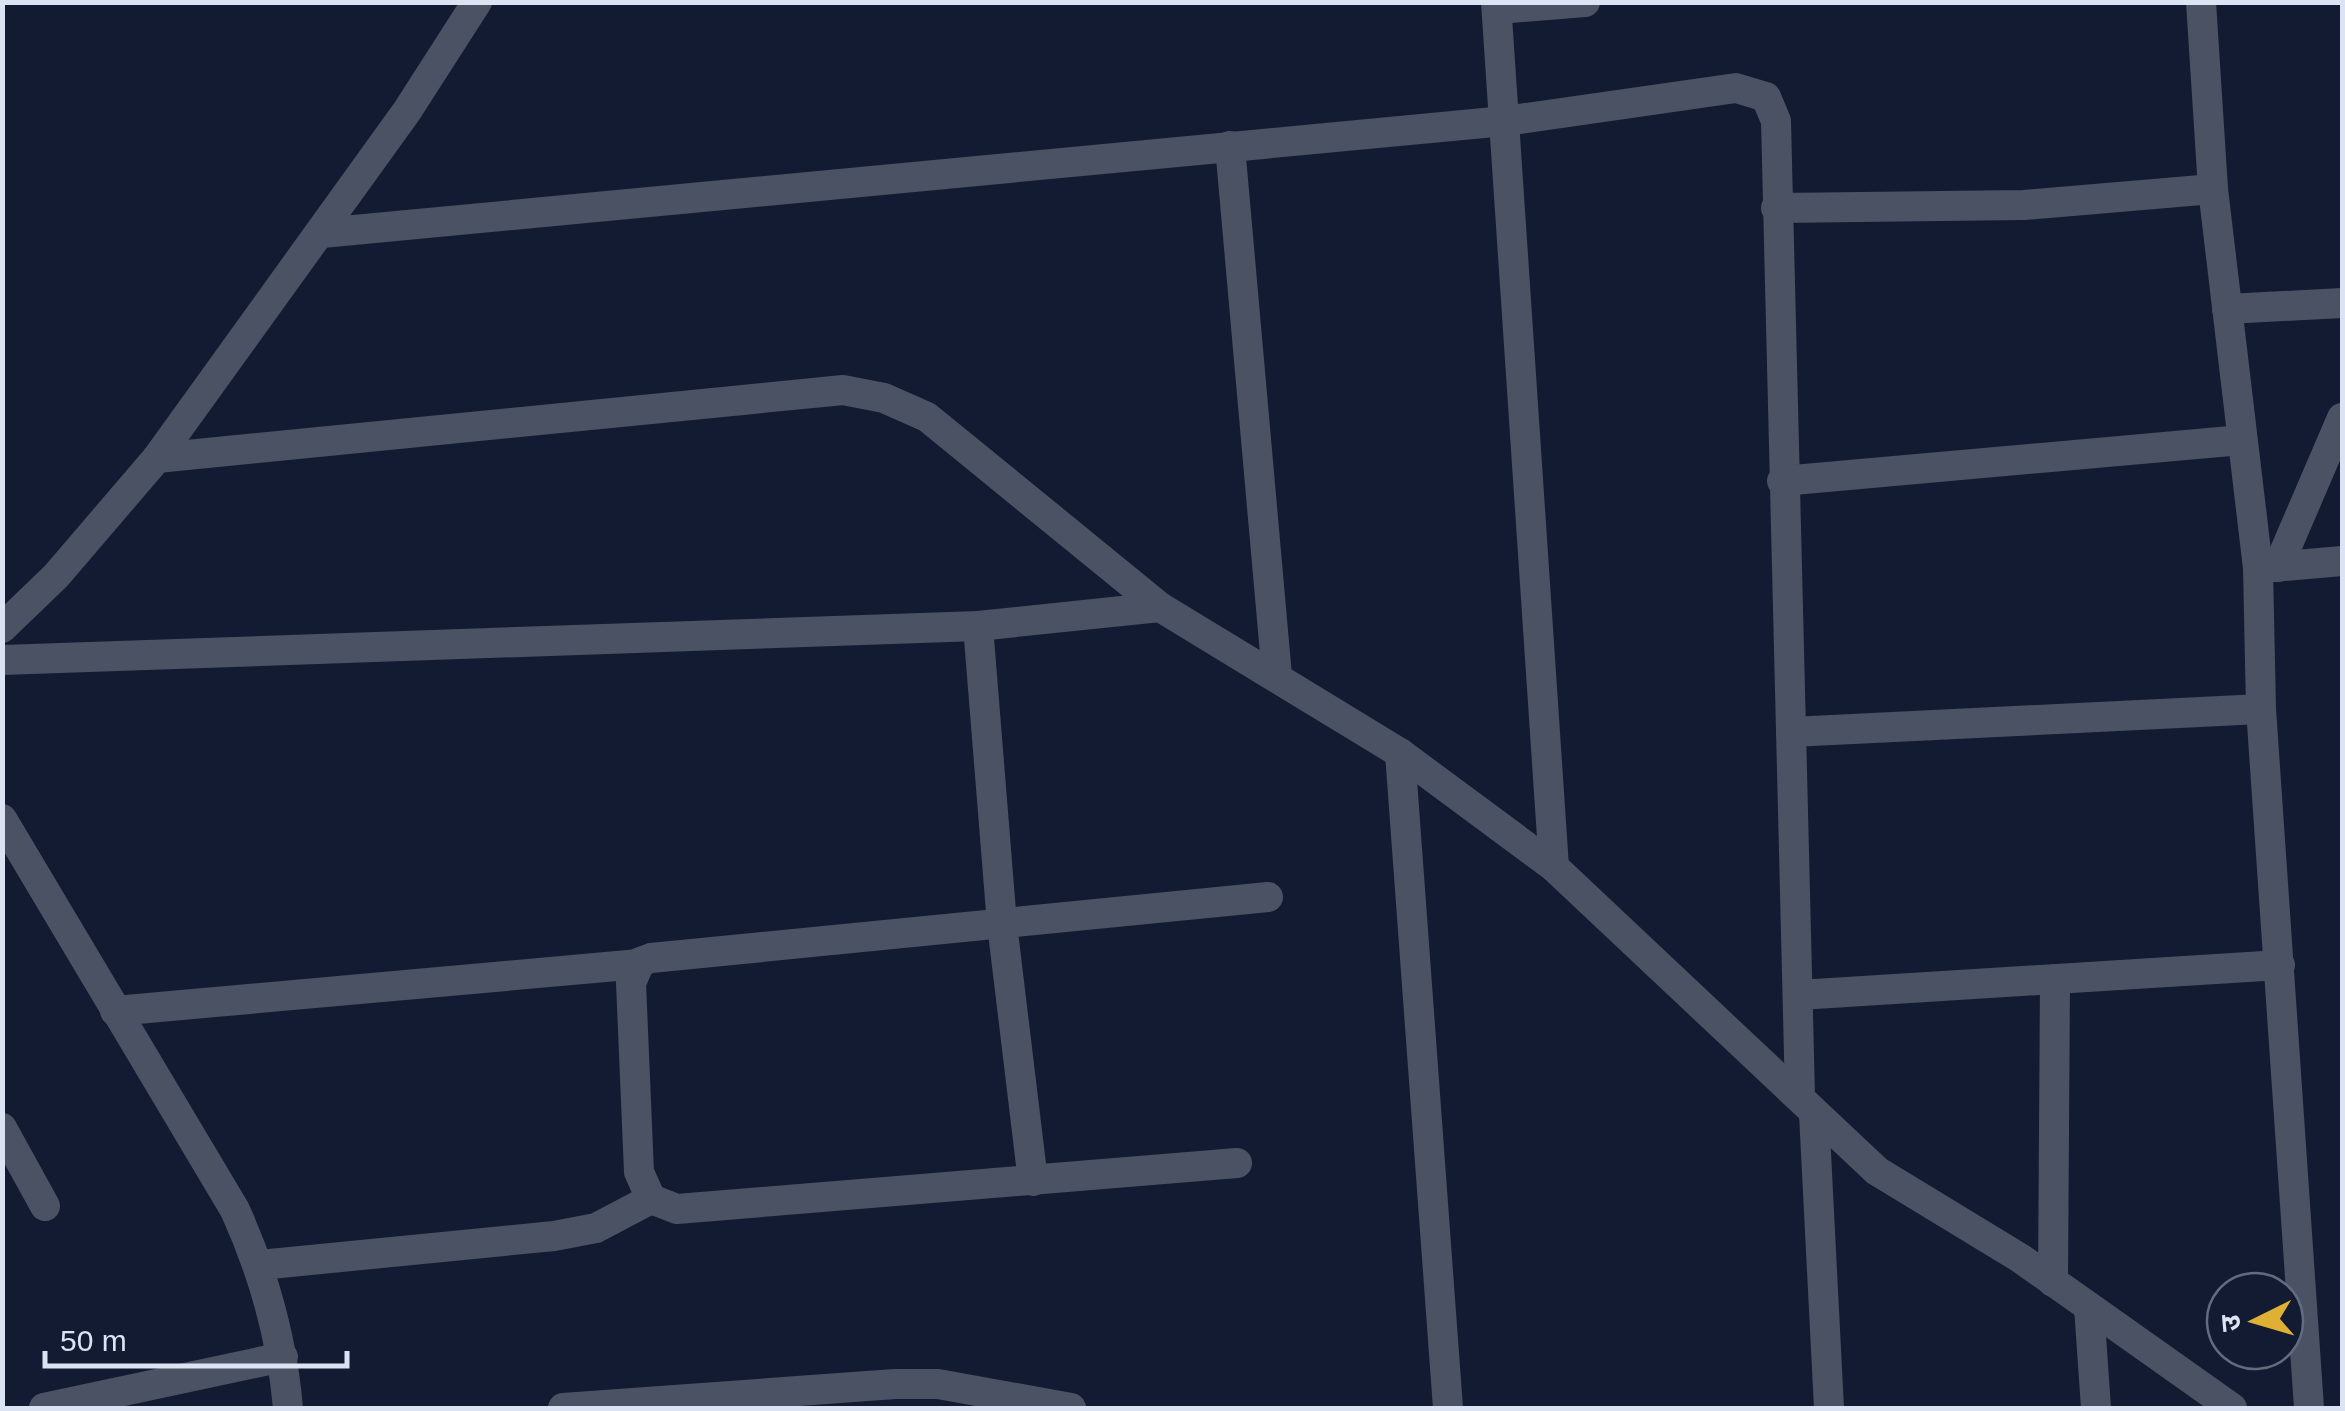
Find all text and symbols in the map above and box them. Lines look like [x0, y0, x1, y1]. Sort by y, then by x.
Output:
north arrow [2205, 1271, 2305, 1371]
scale bar [45, 1306, 348, 1368]
text: उ [2214, 1313, 2247, 1333]
text: 50 m [60, 1324, 127, 1357]

